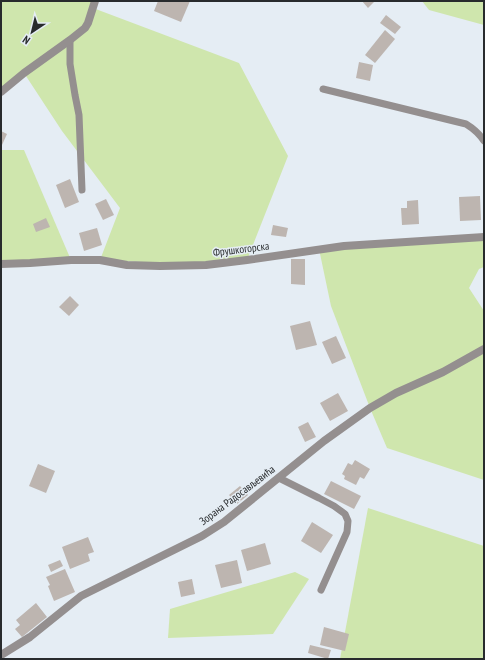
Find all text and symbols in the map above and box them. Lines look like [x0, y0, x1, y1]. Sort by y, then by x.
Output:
north arrow [12, 12, 52, 52]
text: N [20, 33, 33, 48]
street label: Фрушкогорска [212, 239, 270, 259]
street label: Зорана Радосављевића [196, 462, 278, 528]

